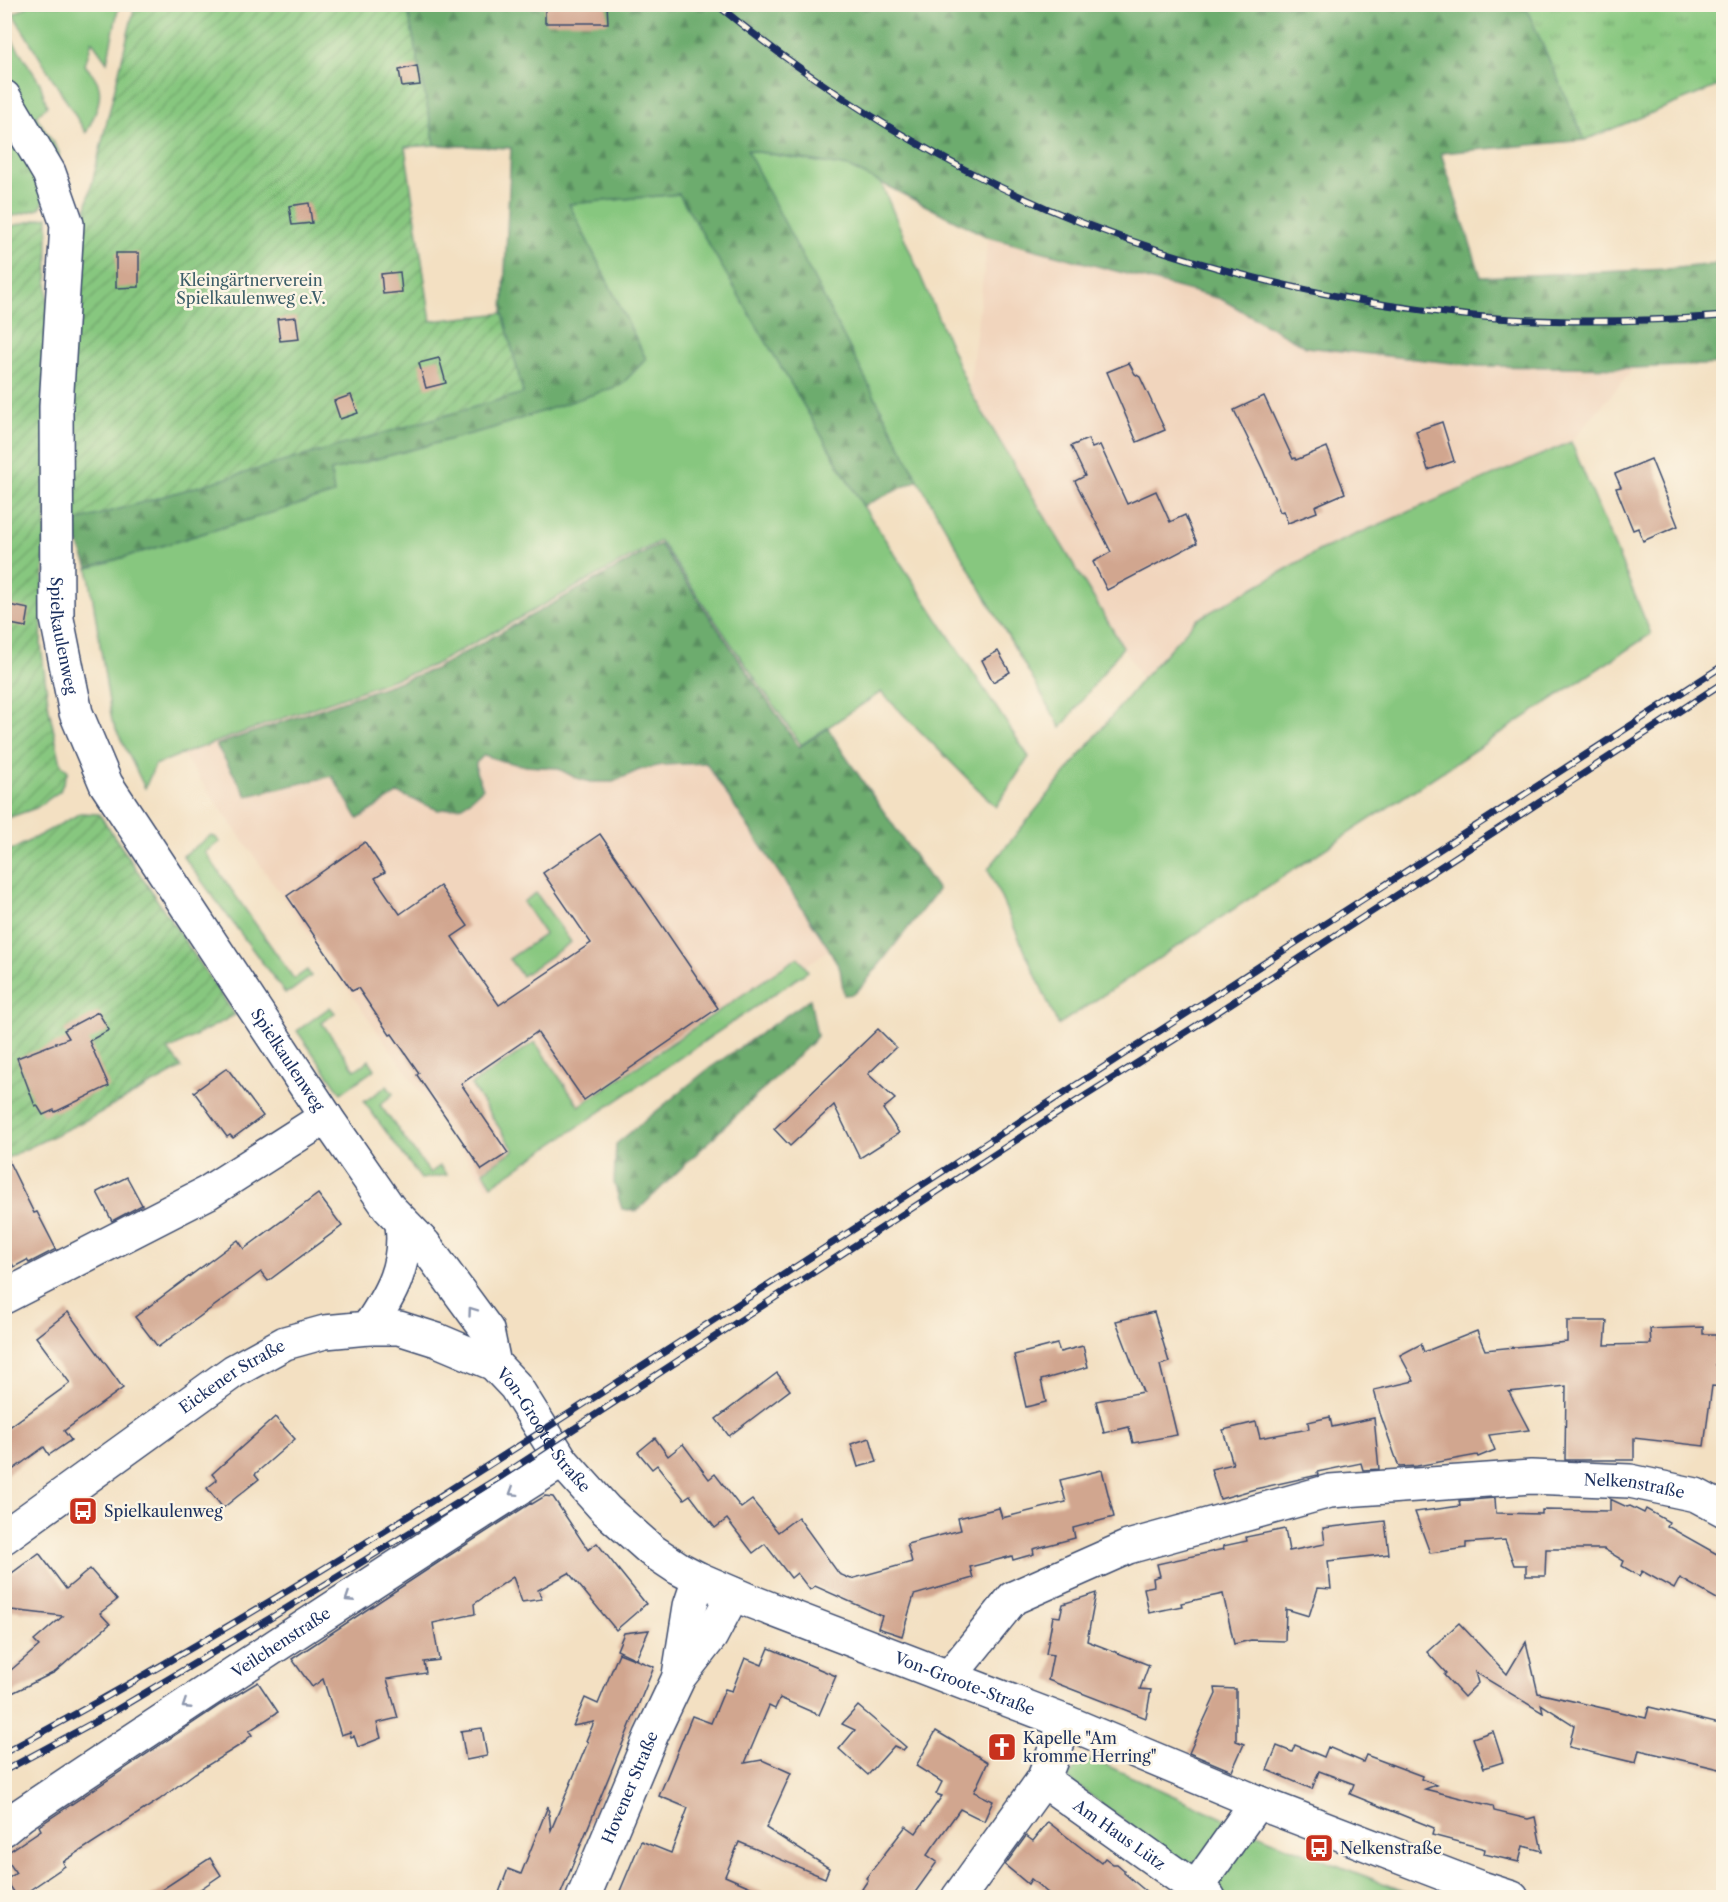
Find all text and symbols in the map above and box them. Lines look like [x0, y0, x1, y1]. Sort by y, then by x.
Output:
park label: Kleingärtnerverein Spielkaulenweg e.V. [176, 270, 326, 308]
street label: Spielkaulenweg [46, 577, 82, 697]
street label: Spielkaulenweg [247, 1004, 329, 1115]
one-way arrow [469, 1306, 480, 1317]
street label: Eickener Straße [175, 1335, 288, 1418]
street label: Von-Groote-Straße [492, 1362, 595, 1496]
street label: Nelkenstraße [1583, 1469, 1687, 1502]
one-way arrow [509, 1485, 520, 1496]
bus stop icon: Spielkaulenweg [67, 1495, 99, 1527]
place label: Spielkaulenweg [104, 1501, 223, 1521]
one-way arrow [345, 1591, 356, 1602]
street label: Veilchenstraße [227, 1603, 334, 1683]
street label: Von-Groote-Straße [891, 1647, 1038, 1719]
one-way arrow [182, 1698, 193, 1709]
street label: Hovener Straße [597, 1728, 662, 1847]
place label: Kapelle "Am kromme Herring" [1023, 1728, 1157, 1766]
church icon: Kapelle "Am kromme Herring" [986, 1731, 1018, 1763]
street label: Am Haus Lütz [1069, 1794, 1169, 1874]
bus stop icon: Nelkenstraße [1303, 1832, 1335, 1864]
place label: Nelkenstraße [1340, 1838, 1442, 1858]

